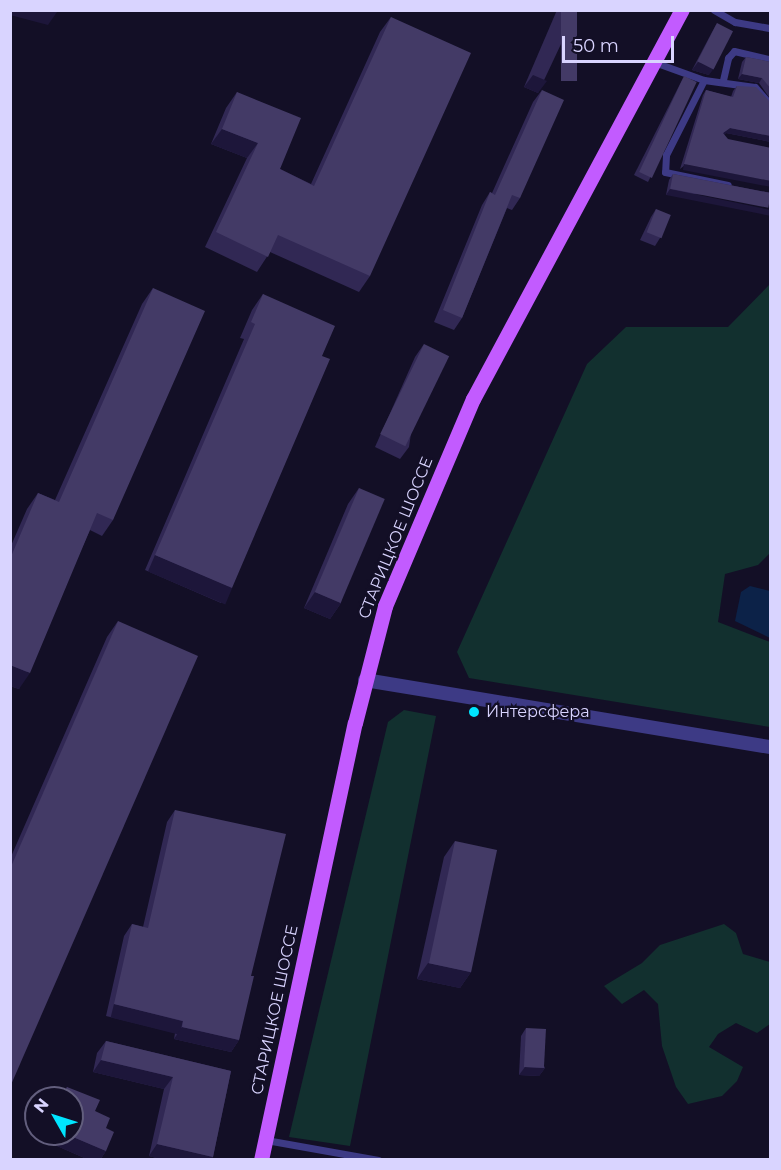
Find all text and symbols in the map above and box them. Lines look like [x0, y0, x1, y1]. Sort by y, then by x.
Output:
scale bar [565, 24, 678, 62]
text: 50 m [573, 35, 619, 57]
street label: СТАРИЦКОЕ ШОССЕ [355, 454, 437, 622]
place label: Интерсфера [486, 702, 590, 722]
marker: Интерсфера [467, 705, 481, 719]
street label: СТАРИЦКОЕ ШОССЕ [248, 924, 302, 1096]
north arrow [24, 1086, 84, 1146]
text: N [30, 1095, 53, 1117]

